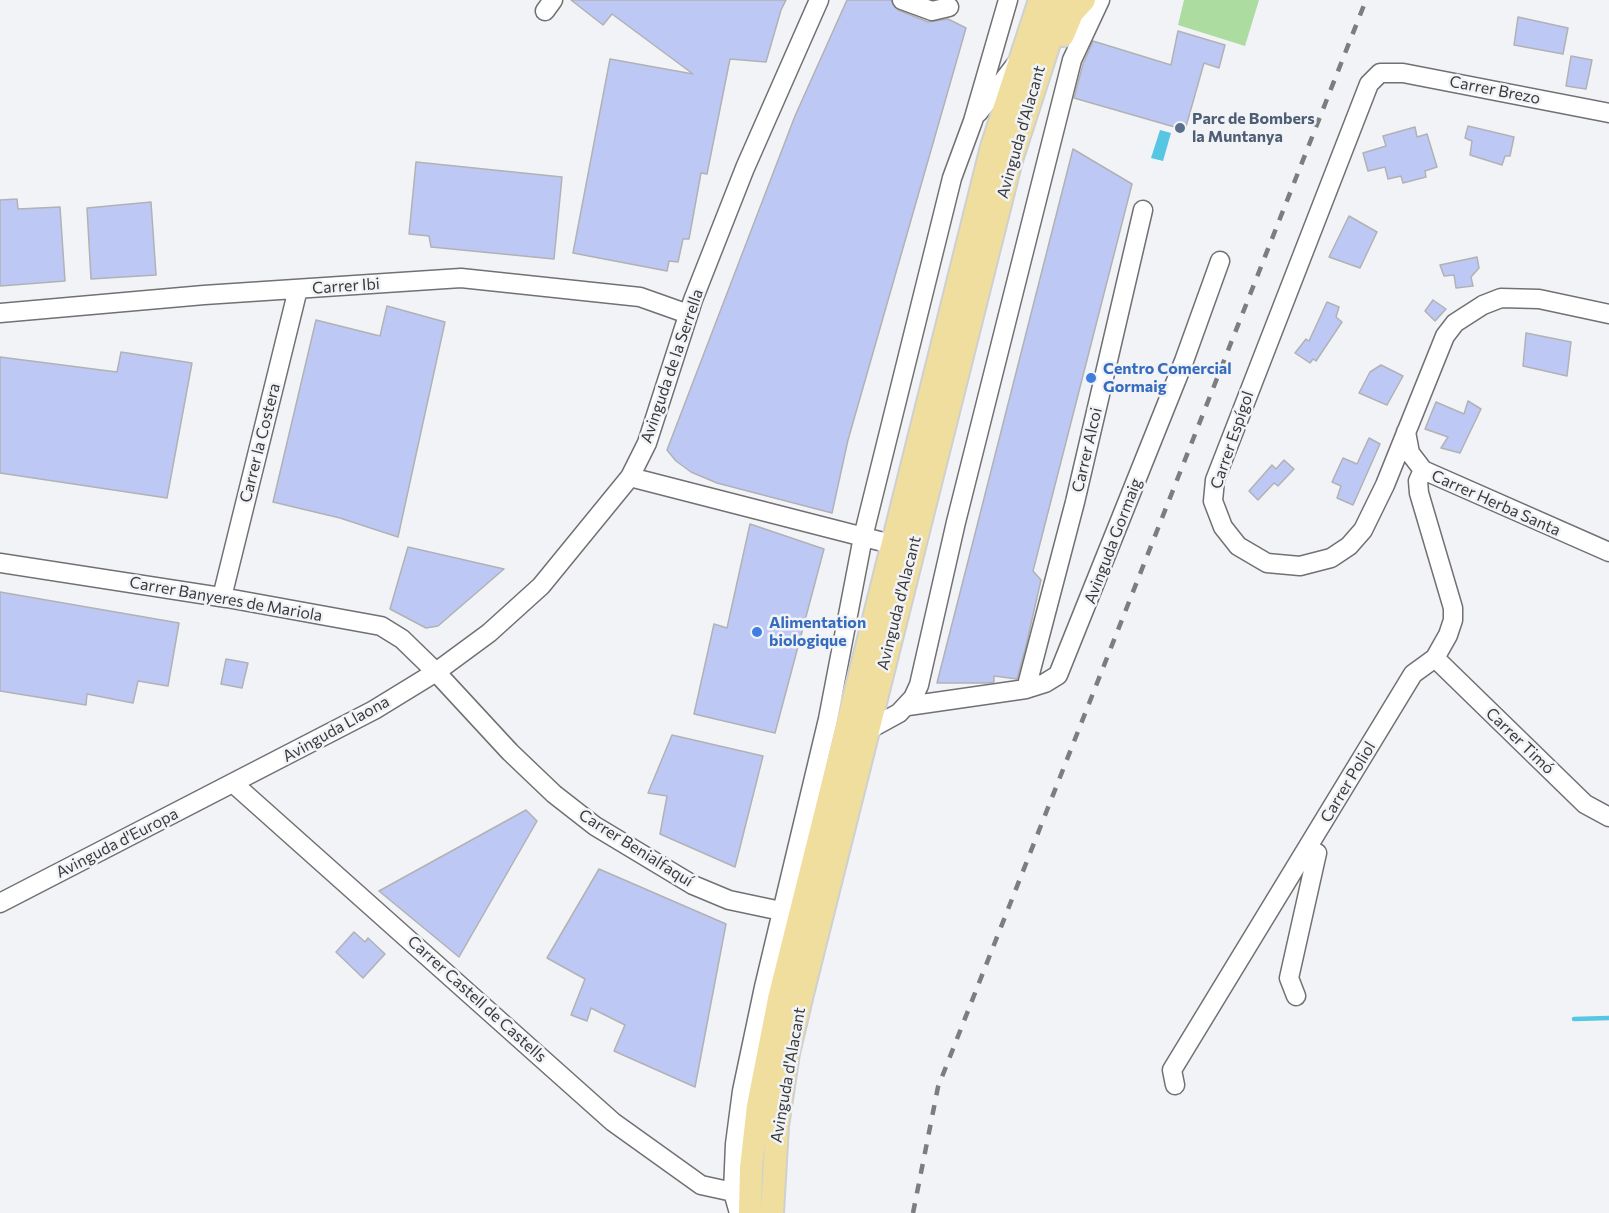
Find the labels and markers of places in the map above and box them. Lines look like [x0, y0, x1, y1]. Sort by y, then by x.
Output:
place label: Parc de Bombers la Muntanya [1192, 109, 1315, 147]
marker: Parc de Bombers la Muntanya [1173, 121, 1187, 135]
place label: Centro Comercial Gormaig [1103, 359, 1232, 397]
marker: Centro Comercial Gormaig [1084, 371, 1098, 385]
place label: Alimentation biologique [769, 613, 866, 651]
marker: Alimentation biologique [750, 625, 764, 639]

